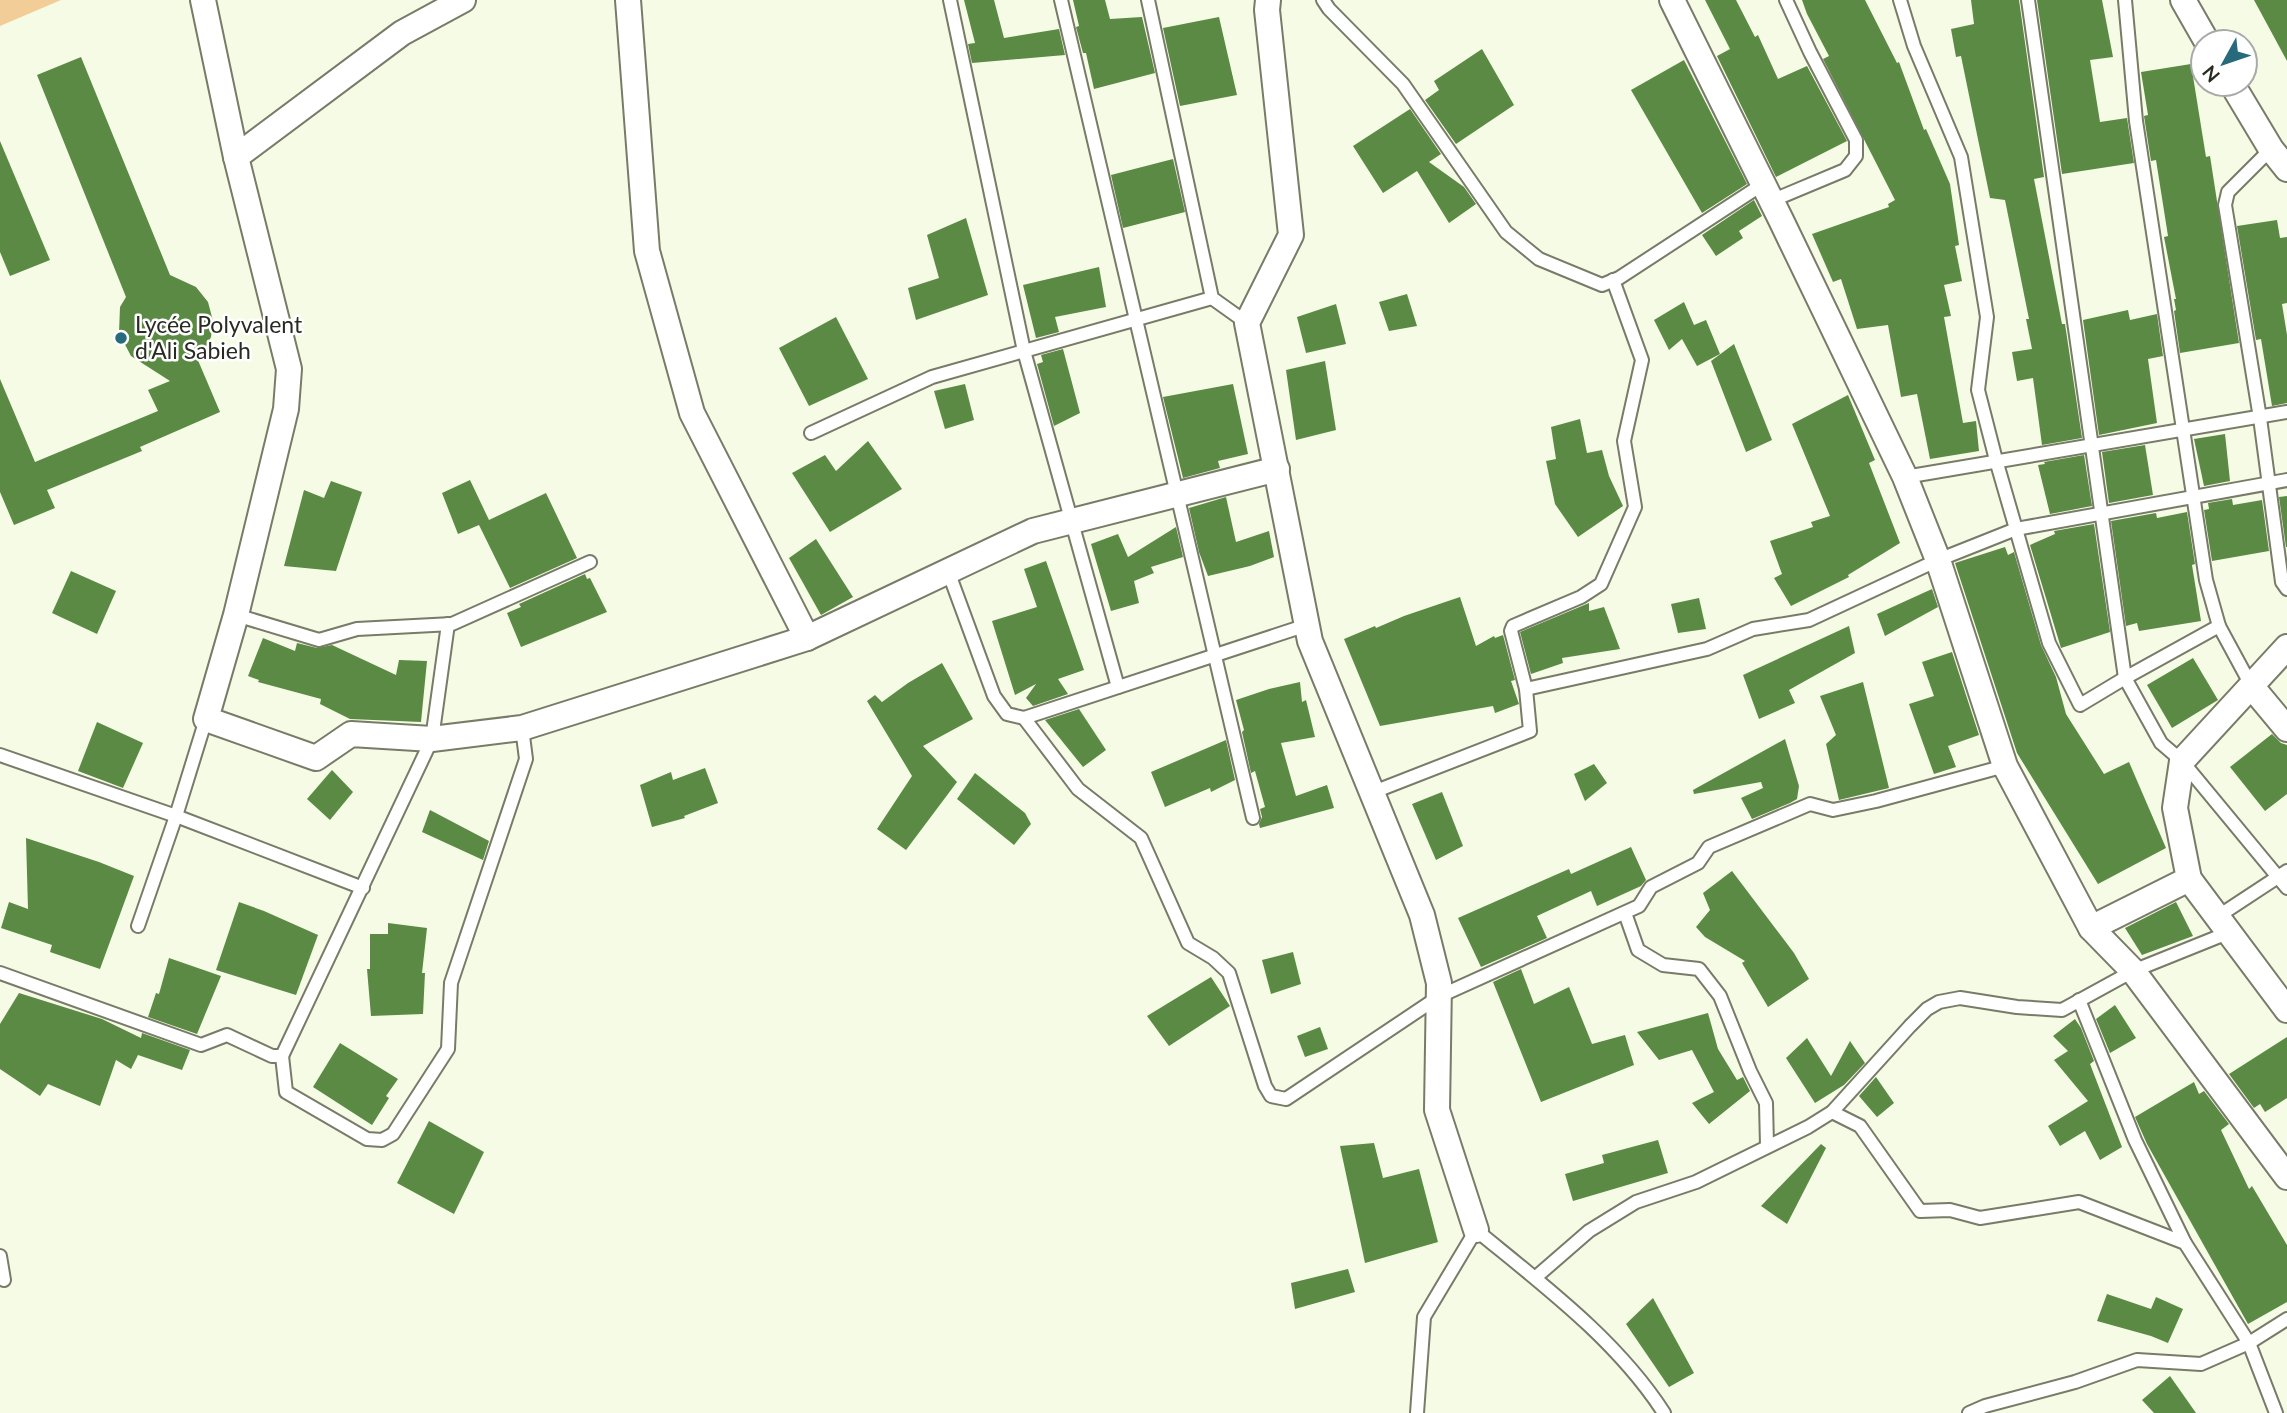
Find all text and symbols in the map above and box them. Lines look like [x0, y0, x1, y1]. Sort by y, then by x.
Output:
north arrow [2189, 28, 2259, 98]
text: N [2197, 61, 2224, 87]
place label: Lycée Polyvalent d'Ali Sabieh [135, 310, 303, 364]
marker: Lycée Polyvalent d'Ali Sabieh [113, 330, 129, 346]

